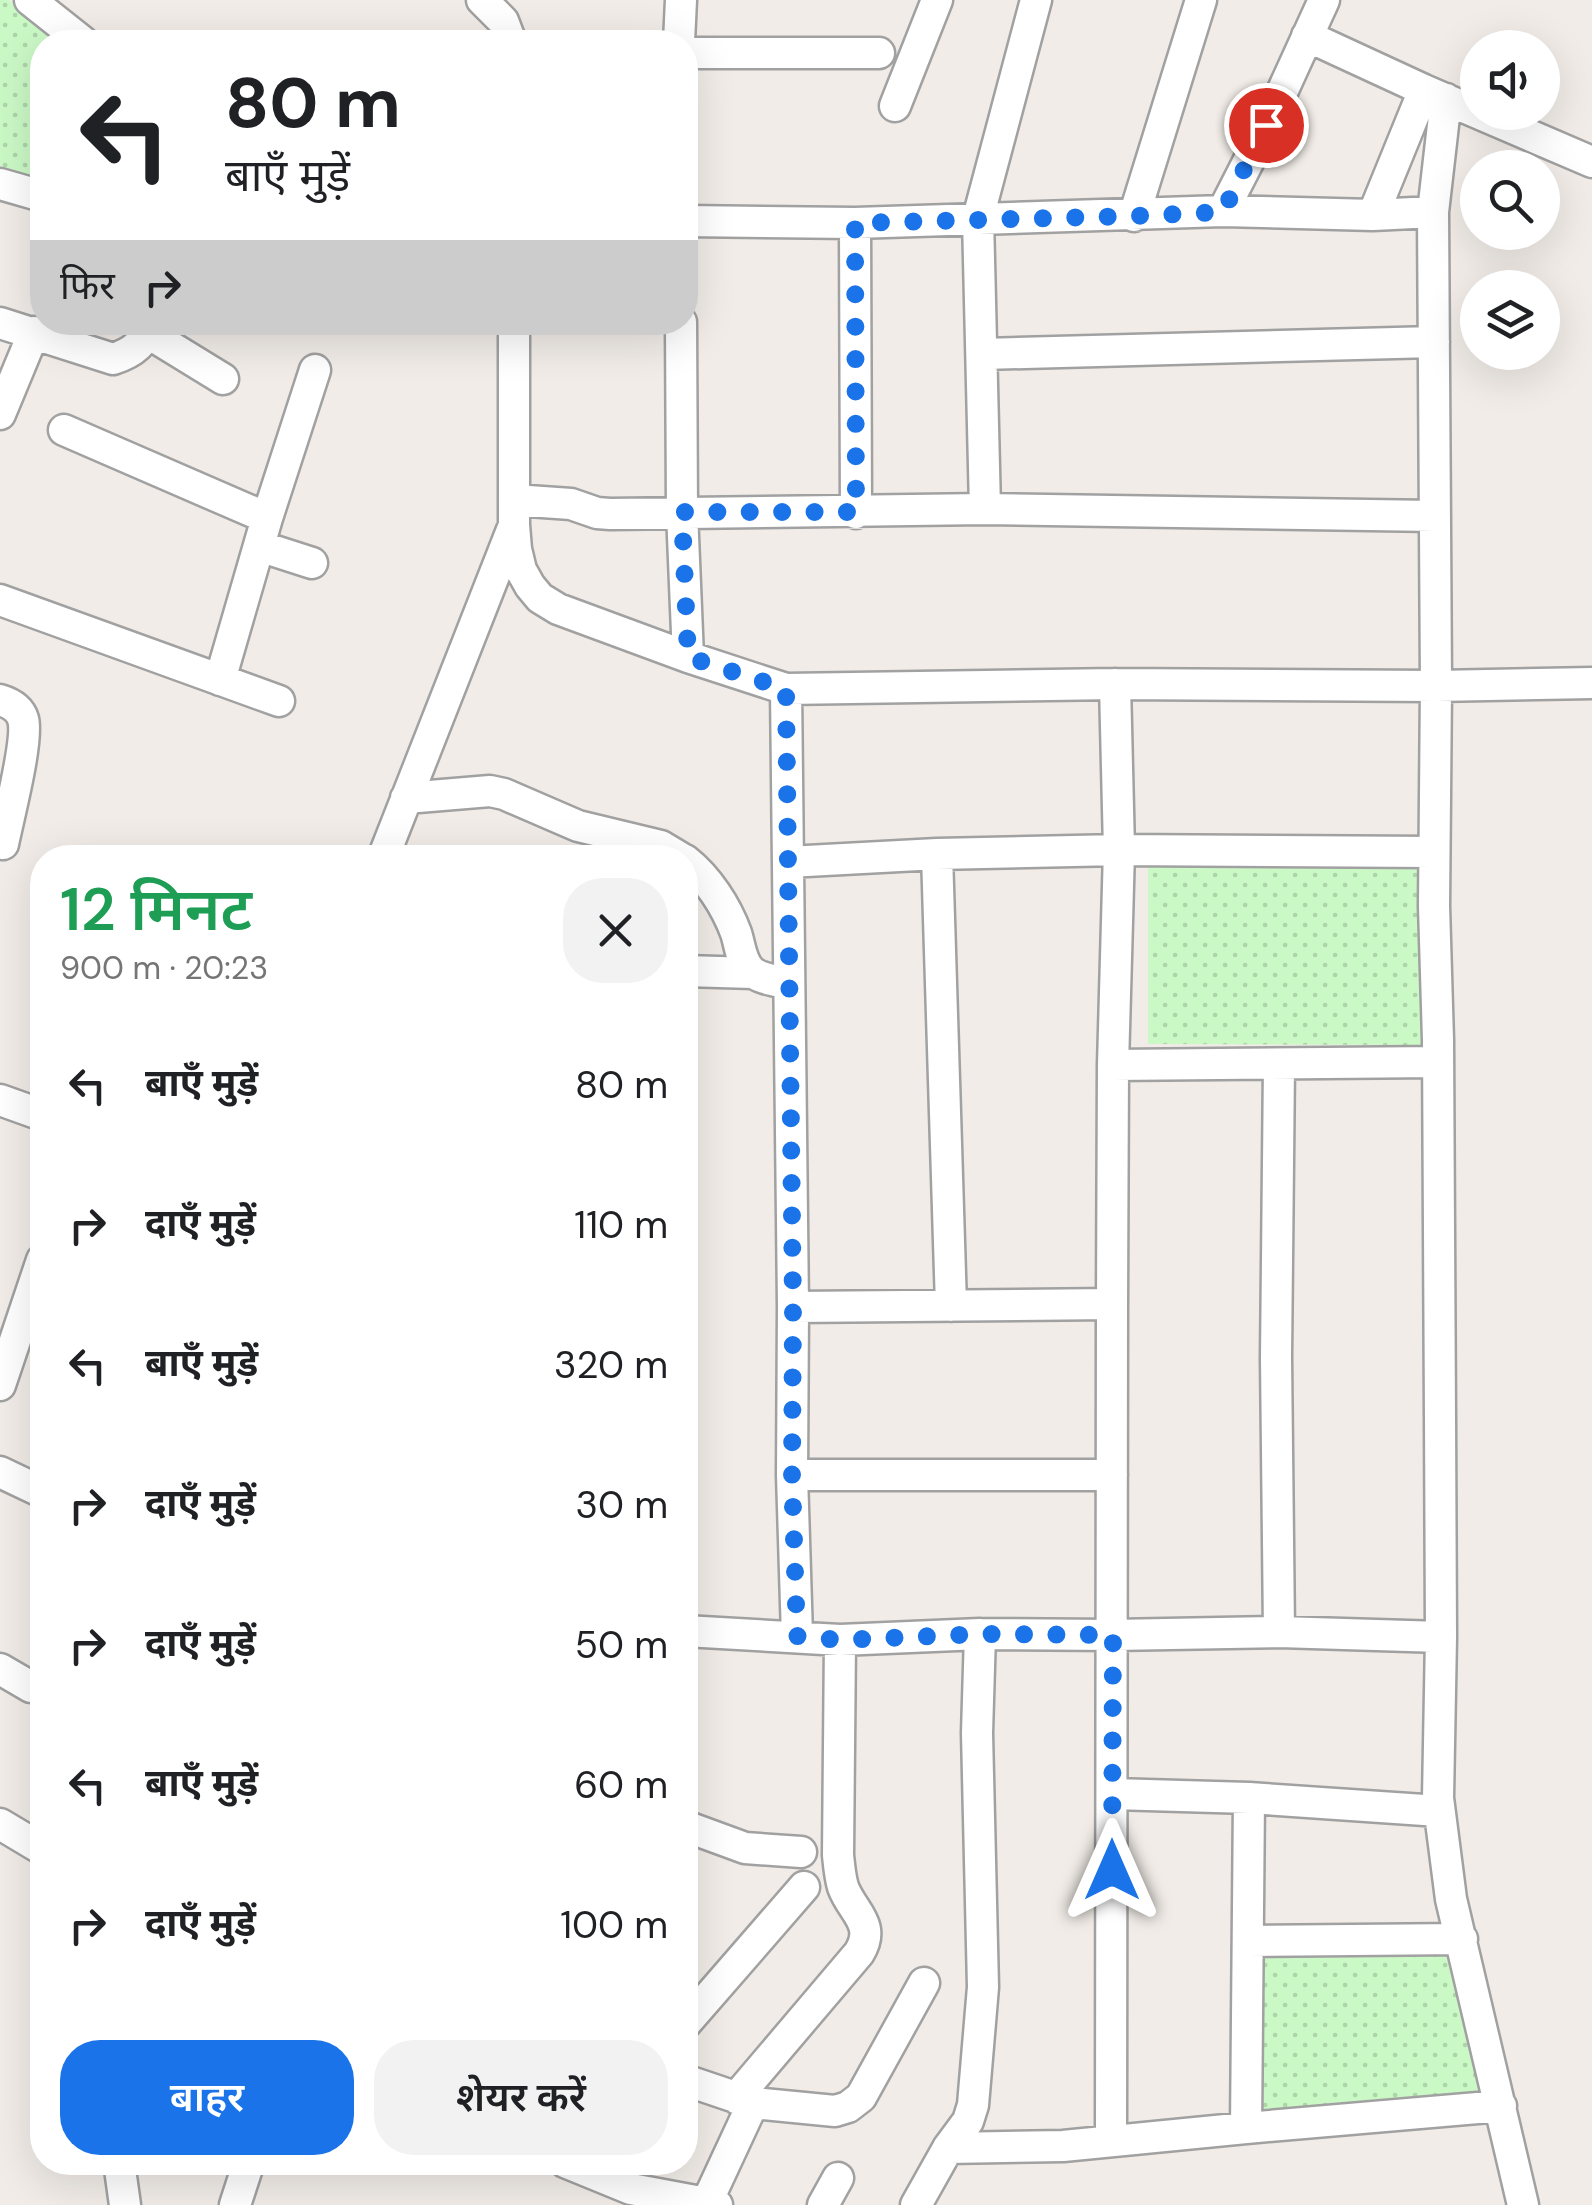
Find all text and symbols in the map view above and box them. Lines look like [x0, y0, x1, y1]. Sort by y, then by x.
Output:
map controls [1460, 30, 1560, 370]
button: sound [1460, 30, 1560, 130]
text: 80 m [225, 58, 401, 149]
icon: left [60, 70, 190, 200]
pin [1224, 83, 1309, 168]
icon: arrive [1239, 98, 1294, 153]
text: बाएँ मुड़ें [225, 146, 350, 205]
button: search [1460, 150, 1560, 250]
icon: right [135, 260, 190, 315]
text: फिर [60, 261, 115, 311]
button: layers [1460, 270, 1560, 370]
text: 12 मिनट [60, 870, 252, 949]
button: close [563, 878, 668, 983]
text: 900 m · 20:23 [60, 947, 268, 989]
icon: left [60, 1058, 115, 1113]
text: बाएँ मुड़ें [145, 1058, 258, 1108]
text: 80 m [575, 1060, 668, 1110]
icon: right [60, 1198, 115, 1253]
text: दाएँ मुड़ें [145, 1198, 256, 1248]
text: 110 m [574, 1200, 668, 1250]
icon: left [60, 1338, 115, 1393]
text: बाएँ मुड़ें [145, 1338, 258, 1388]
text: 320 m [554, 1340, 668, 1390]
icon: right [60, 1478, 115, 1533]
text: दाएँ मुड़ें [145, 1478, 256, 1528]
text: 30 m [576, 1480, 668, 1530]
icon: right [60, 1618, 115, 1673]
text: दाएँ मुड़ें [145, 1618, 256, 1668]
text: 50 m [575, 1620, 668, 1670]
icon: left [60, 1758, 115, 1813]
text: बाएँ मुड़ें [145, 1758, 258, 1808]
text: 60 m [574, 1760, 668, 1810]
position arrow [1060, 1818, 1164, 1922]
icon: right [60, 1898, 115, 1953]
text: दाएँ मुड़ें [145, 1898, 256, 1948]
text: 100 m [560, 1900, 668, 1950]
button: बाहर [60, 2040, 354, 2155]
button: शेयर करें [374, 2040, 668, 2155]

